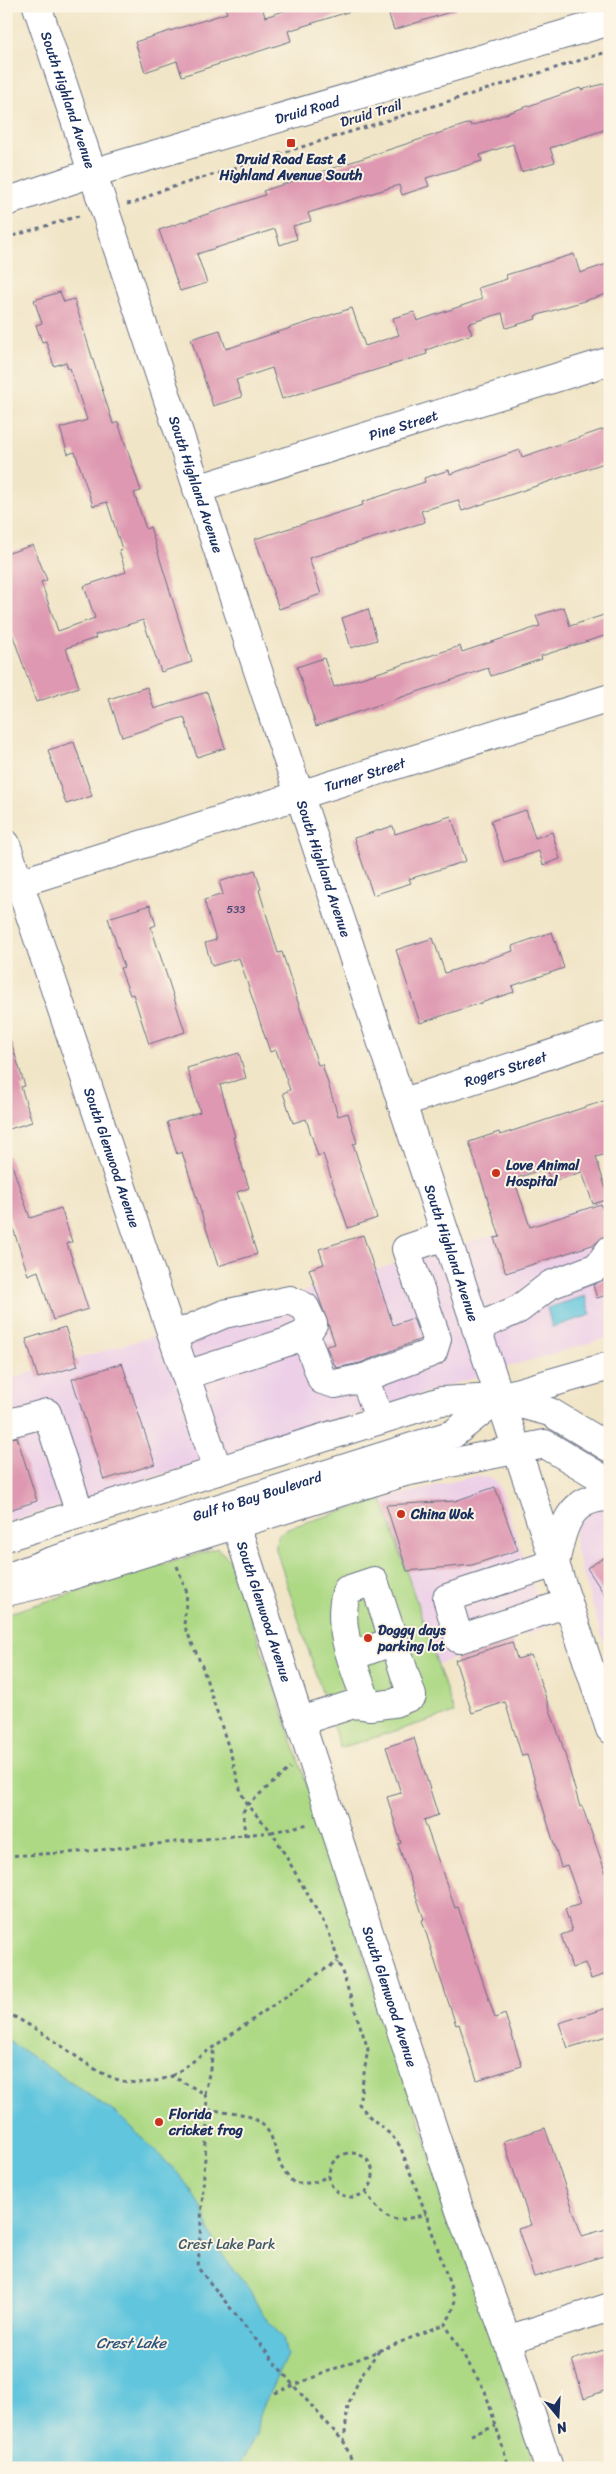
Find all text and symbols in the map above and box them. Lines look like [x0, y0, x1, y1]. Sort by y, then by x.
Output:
street label: South Highland Avenue [33, 28, 102, 172]
street label: Druid Road [272, 89, 344, 132]
street label: Druid Trail [337, 92, 406, 135]
marker: Druid Road East & Highland Avenue South [285, 137, 297, 149]
place label: Druid Road East & Highland Avenue South [219, 147, 363, 188]
street label: Pine Street [366, 403, 441, 448]
street label: South Highland Avenue [161, 412, 230, 557]
street label: Turner Street [321, 750, 410, 800]
street label: South Highland Avenue [289, 797, 358, 941]
house number: 533 [227, 900, 245, 919]
street label: Rogers Street [461, 1044, 552, 1095]
street label: South Glenwood Avenue [76, 1084, 147, 1231]
place label: Love Animal Hospital [505, 1153, 580, 1194]
marker: Love Animal Hospital [490, 1167, 502, 1179]
street label: South Highland Avenue [417, 1181, 486, 1325]
street label: Gulf to Bay Boulevard [189, 1464, 326, 1529]
place label: China Wok [410, 1502, 475, 1527]
marker: China Wok [395, 1508, 407, 1520]
street label: South Glenwood Avenue [229, 1538, 299, 1686]
place label: Doggy days parking lot [377, 1618, 446, 1659]
marker: Doggy days parking lot [362, 1632, 374, 1644]
street label: South Glenwood Avenue [355, 1923, 424, 2071]
place label: Florida cricket frog [168, 2102, 244, 2143]
marker: Florida cricket frog [153, 2116, 165, 2128]
park label: Crest Lake Park [179, 2232, 275, 2257]
water label: Crest Lake [96, 2330, 168, 2356]
north arrow [534, 2392, 584, 2442]
text: N [553, 2414, 571, 2441]

